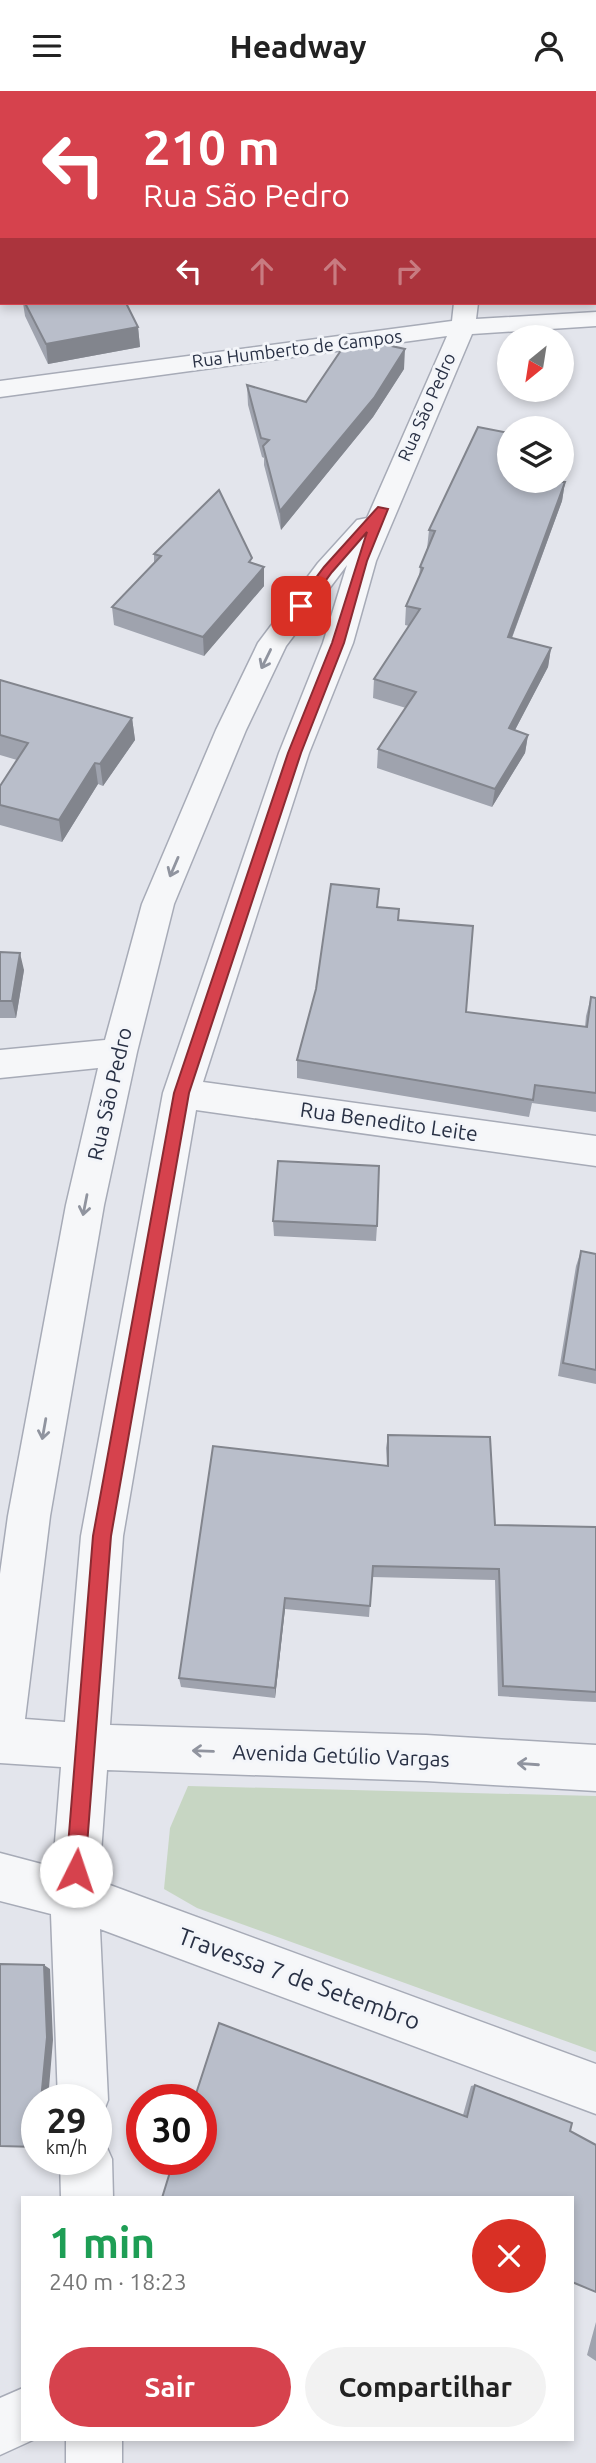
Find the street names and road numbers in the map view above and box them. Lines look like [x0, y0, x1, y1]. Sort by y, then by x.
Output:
street label: Rua Humberto de Campos [191, 325, 403, 371]
street label: Rua São Pedro [393, 349, 459, 464]
street label: Rua São Pedro [82, 1025, 136, 1163]
street label: Rua Benedito Leite [299, 1097, 479, 1145]
street label: Avenida Getúlio Vargas [232, 1739, 450, 1771]
street label: Travessa 7 de Setembro [174, 1922, 424, 2035]

